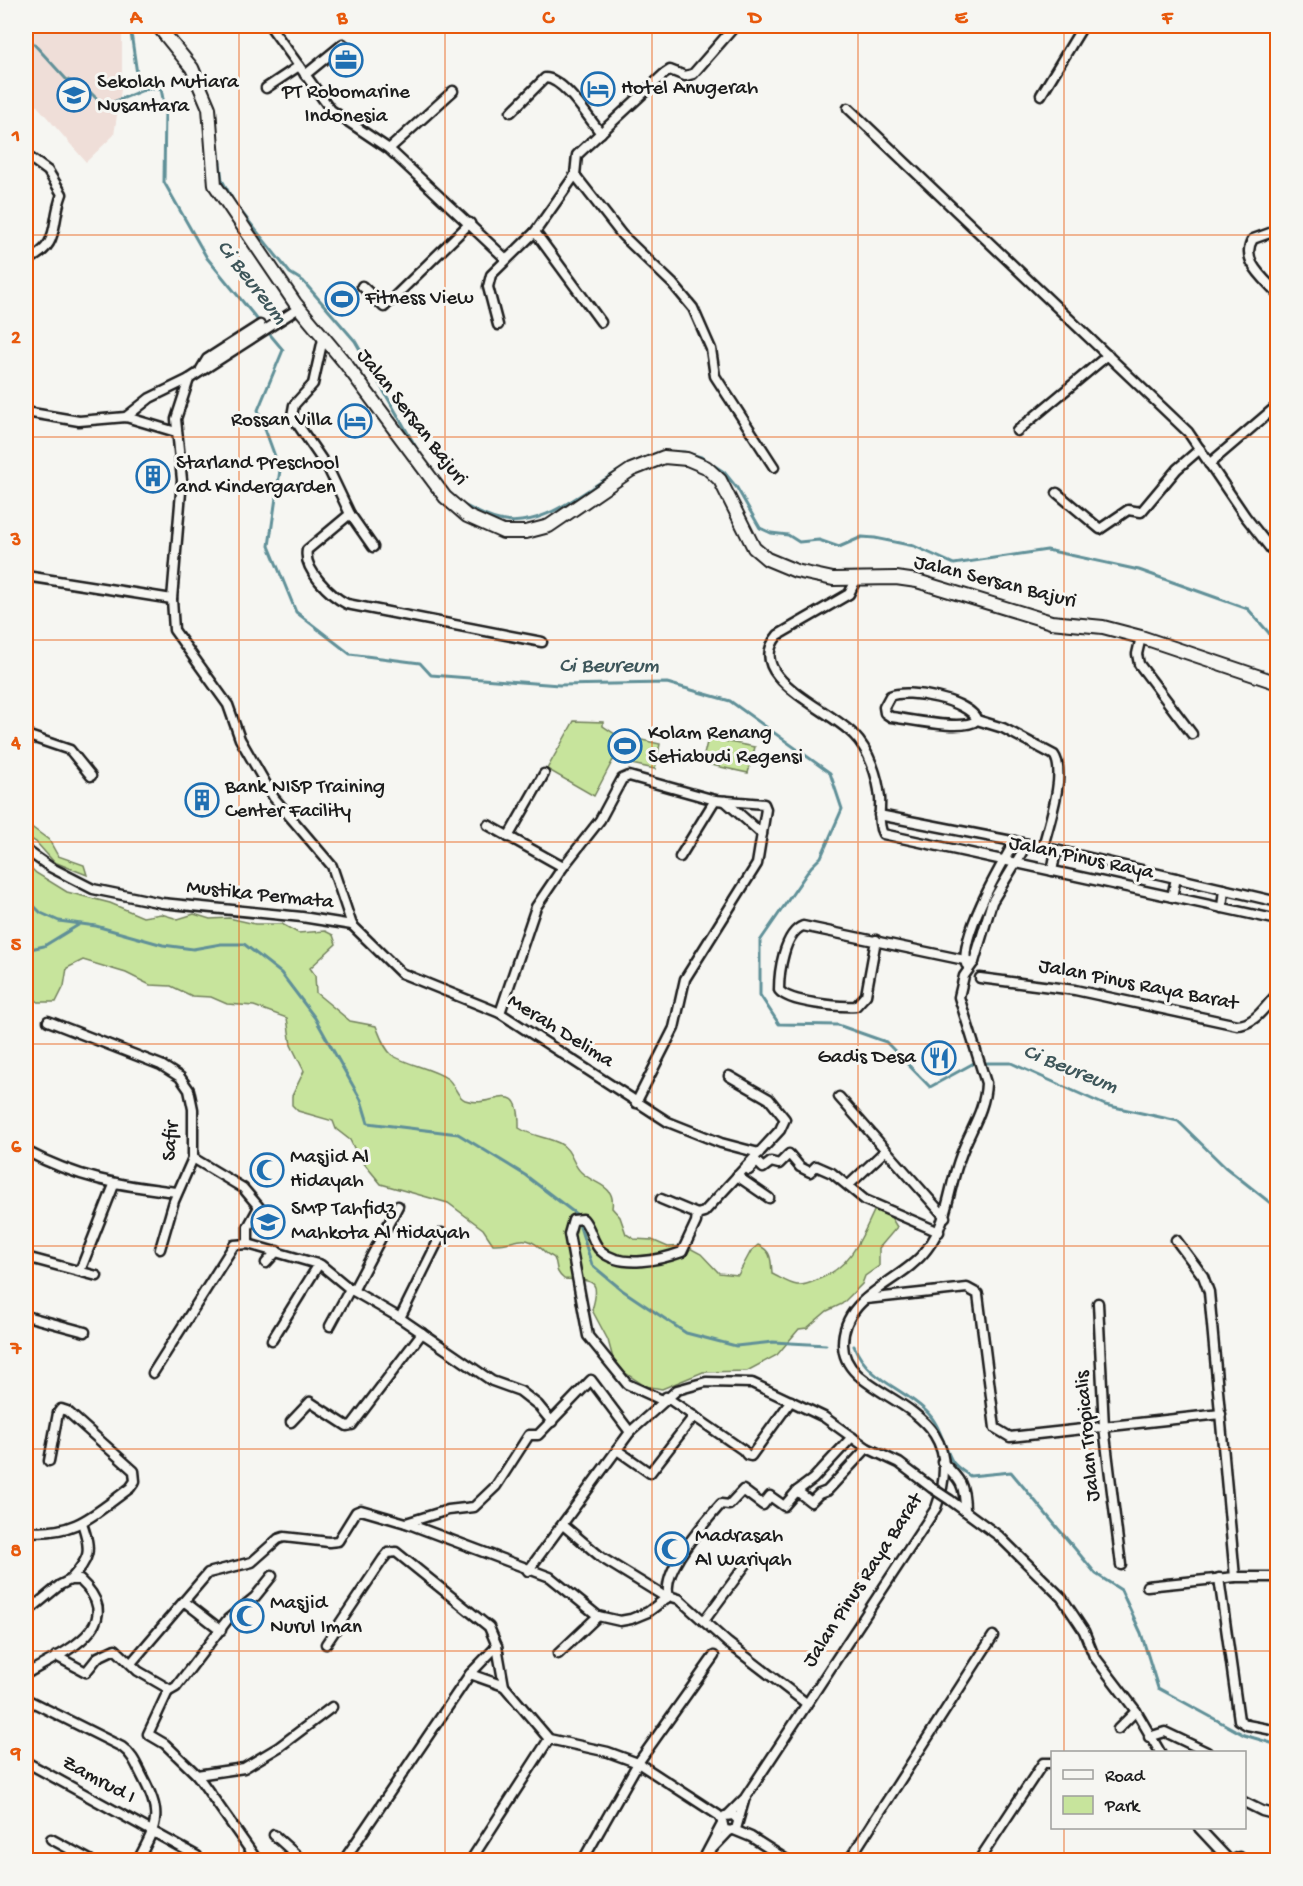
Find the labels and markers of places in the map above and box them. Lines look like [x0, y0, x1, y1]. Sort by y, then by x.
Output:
office icon: PT Robomarine Indonesia [328, 42, 364, 78]
place label: Sekolah Mutiara Nusantara [97, 71, 240, 120]
hotel icon: Hotel Anugerah [580, 71, 616, 107]
school or university icon: Sekolah Mutiara Nusantara [56, 77, 92, 113]
place label: Hotel Anugerah [621, 77, 758, 102]
place label: PT Robomarine Indonesia [281, 81, 411, 130]
sports icon: Fitness View [324, 281, 360, 317]
place label: Fitness View [364, 287, 474, 312]
hotel icon: Rossan Villa [337, 403, 373, 439]
place label: Rossan Villa [231, 409, 333, 434]
place label: Starland Preschool and Kindergarden [176, 452, 339, 501]
building icon: Starland Preschool and Kindergarden [135, 458, 171, 494]
place label: Kolam Renang Setiabudi Regensi [648, 722, 803, 771]
sports icon: Kolam Renang Setiabudi Regensi [607, 728, 643, 764]
place label: Bank NISP Training Center Facility [224, 776, 385, 825]
building icon: Bank NISP Training Center Facility [184, 782, 220, 818]
restaurant icon: Gadis Desa [921, 1040, 957, 1076]
place label: Gadis Desa [818, 1046, 917, 1071]
place label: Masjid Al Hidayah [290, 1146, 369, 1195]
mosque icon: Masjid Al Hidayah [249, 1152, 285, 1188]
place label: SMP Tahfidz Mahkota Al Hidayah [291, 1198, 470, 1247]
school or university icon: SMP Tahfidz Mahkota Al Hidayah [250, 1204, 286, 1240]
place label: Madrasah Al Wariyah [695, 1525, 792, 1574]
mosque icon: Madrasah Al Wariyah [654, 1531, 690, 1567]
place label: Masjid Nurul Iman [270, 1592, 362, 1641]
mosque icon: Masjid Nurul Iman [229, 1598, 265, 1634]

